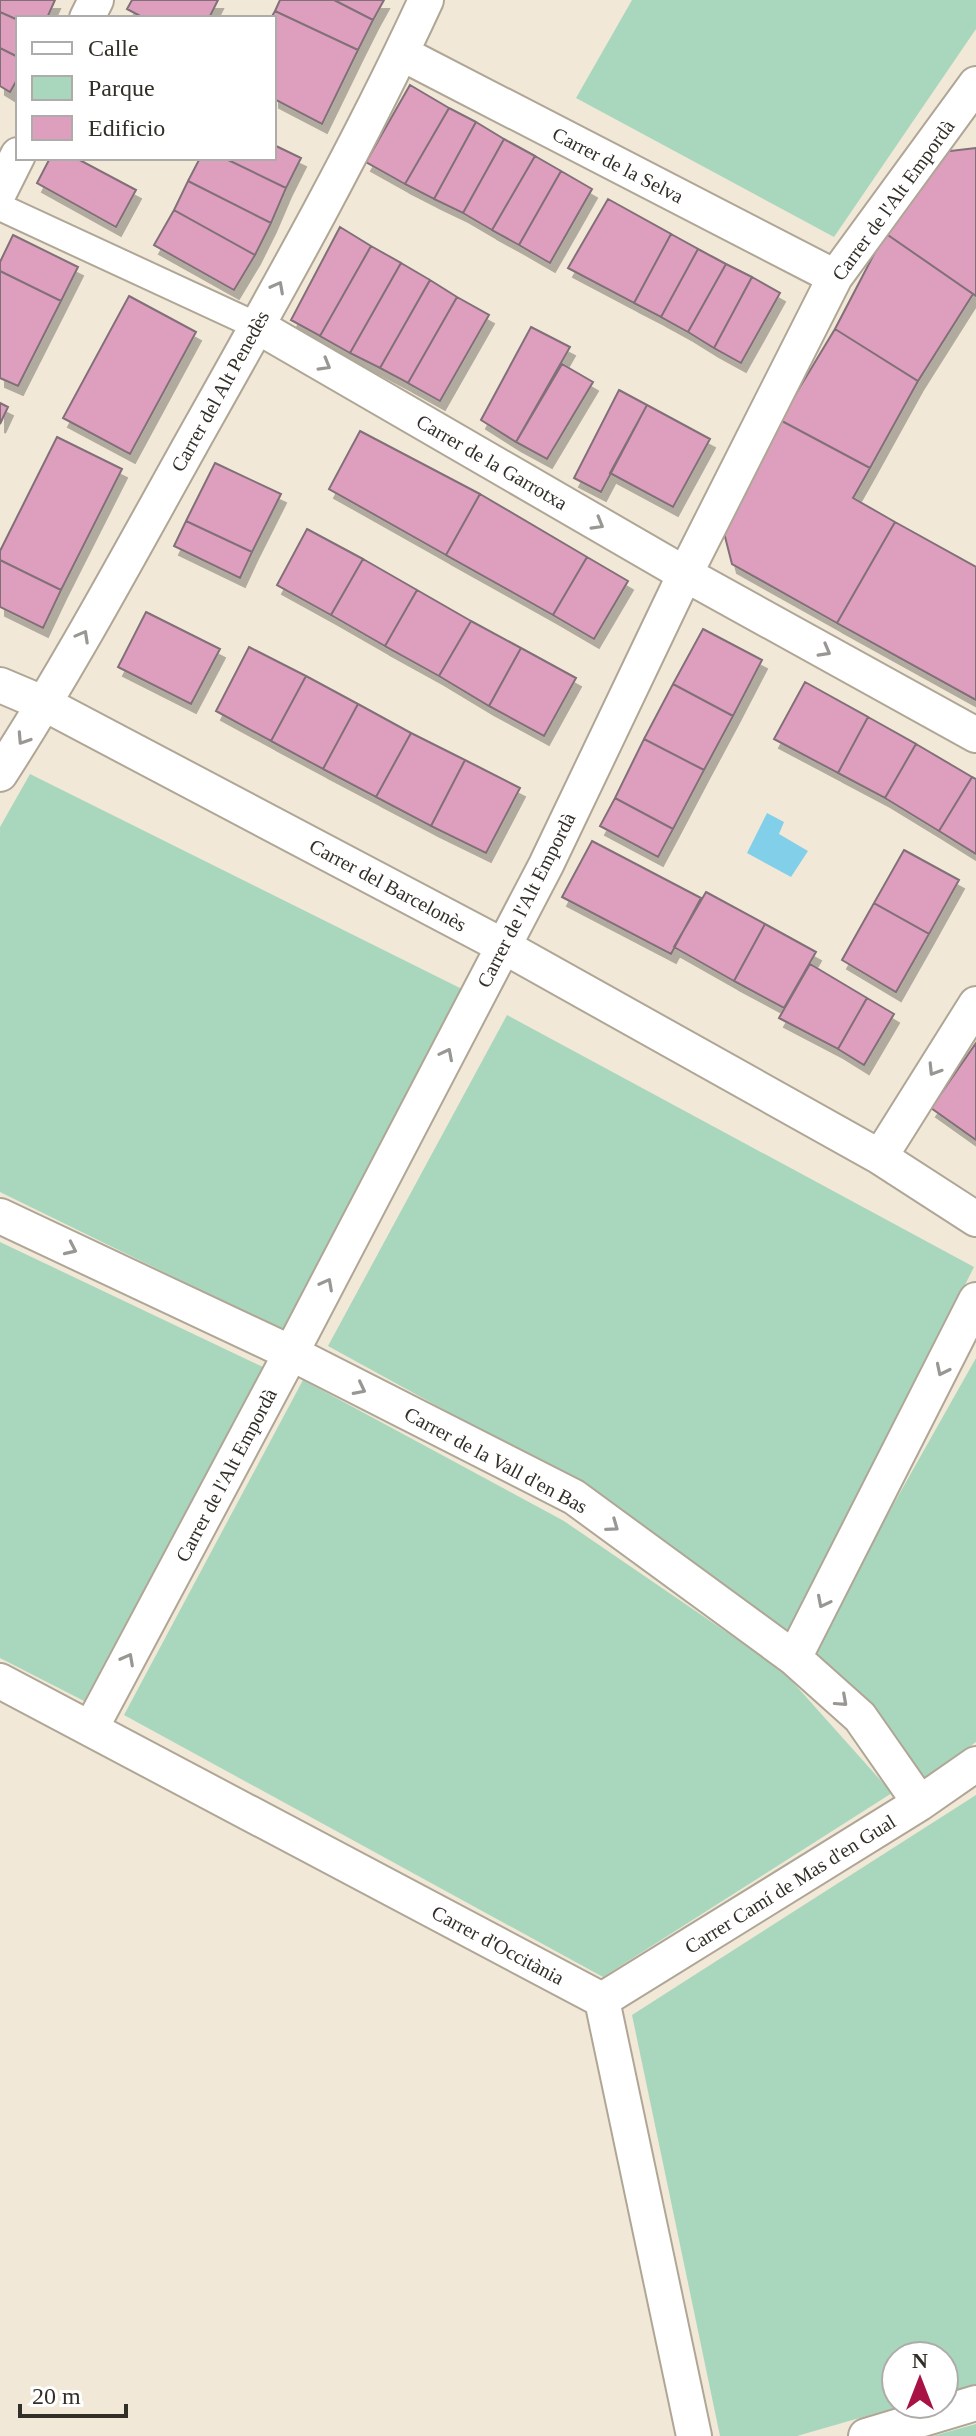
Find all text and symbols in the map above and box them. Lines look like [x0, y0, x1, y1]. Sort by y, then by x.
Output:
legend [16, 16, 276, 160]
text: Calle [88, 35, 139, 61]
text: Parque [88, 75, 155, 101]
text: Edificio [88, 115, 165, 141]
street label: Carrer de l'Alt Empordà [827, 115, 959, 285]
street label: Carrer de la Selva [549, 123, 687, 208]
one-way arrow [268, 281, 283, 295]
street label: Carrer del Alt Penedès [167, 307, 273, 475]
one-way arrow [316, 355, 331, 371]
street label: Carrer de la Garrotxa [413, 410, 571, 514]
one-way arrow [589, 514, 604, 530]
one-way arrow [73, 631, 89, 645]
one-way arrow [816, 641, 830, 657]
one-way arrow [17, 730, 32, 745]
street label: Carrer de l'Alt Empordà [472, 809, 581, 991]
street label: Carrer del Barcelonès [306, 834, 470, 936]
one-way arrow [438, 1047, 453, 1062]
one-way arrow [929, 1061, 944, 1076]
one-way arrow [62, 1239, 77, 1255]
one-way arrow [317, 1278, 333, 1293]
one-way arrow [936, 1362, 952, 1377]
one-way arrow [352, 1379, 367, 1394]
street label: Carrer de l'Alt Empordà [171, 1385, 282, 1566]
street label: Carrer de la Vall d'en Bas [401, 1402, 591, 1518]
one-way arrow [605, 1516, 619, 1530]
one-way arrow [817, 1593, 832, 1608]
one-way arrow [118, 1652, 133, 1667]
one-way arrow [832, 1691, 847, 1705]
street label: Carrer Camí de Mas d'en Gual [681, 1810, 900, 1958]
street label: Carrer d'Occitània [428, 1901, 568, 1989]
north arrow [880, 2340, 960, 2420]
text: N [912, 2348, 928, 2373]
scale bar [20, 2368, 126, 2418]
text: 20 m [32, 2383, 81, 2409]

